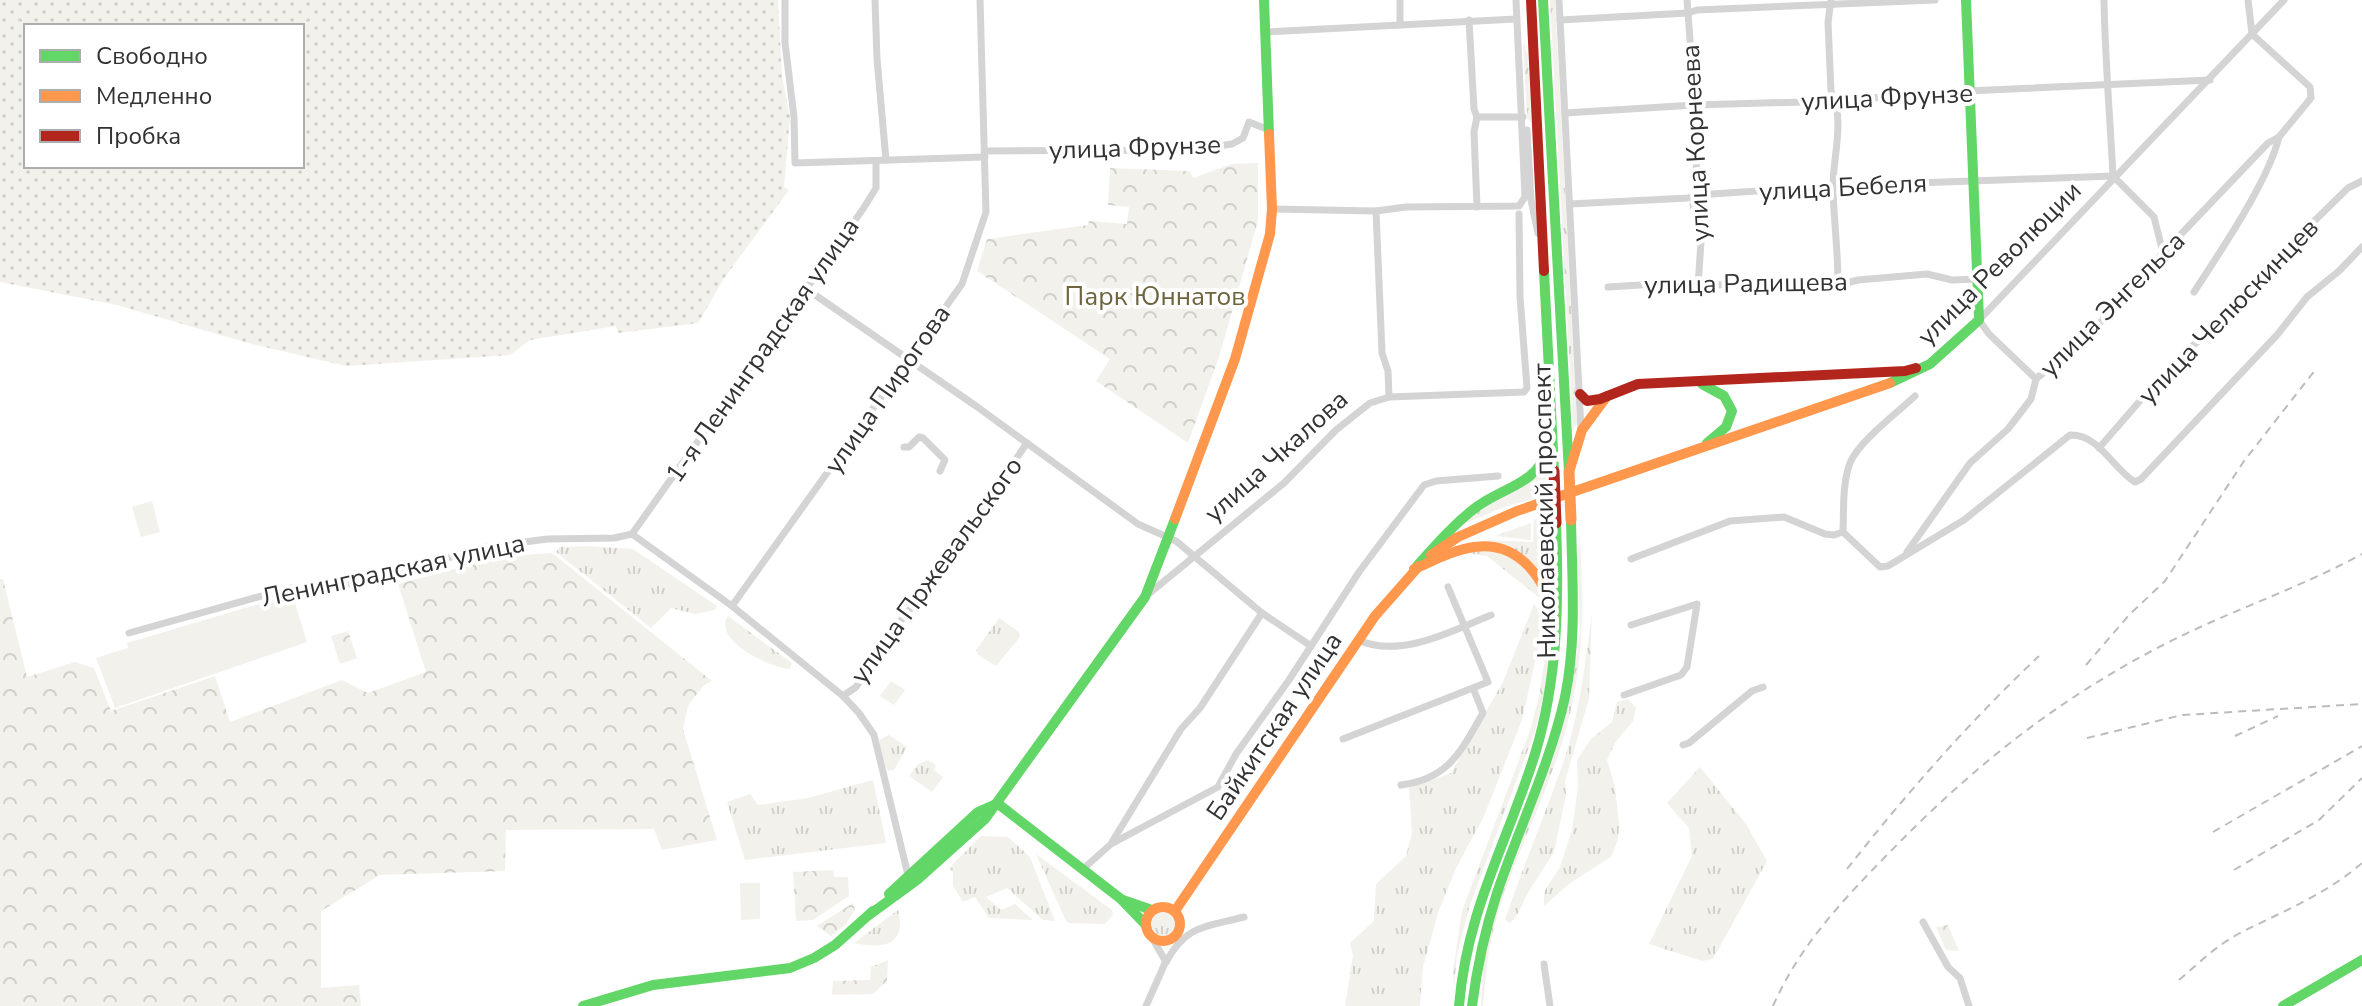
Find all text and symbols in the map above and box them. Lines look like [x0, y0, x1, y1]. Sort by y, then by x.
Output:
legend [24, 24, 304, 168]
text: Свободно [96, 40, 208, 72]
street label: улица Корнеева [1673, 43, 1718, 243]
street label: улица Фрунзе [1800, 76, 1974, 119]
text: Медленно [96, 80, 212, 112]
text: Пробка [96, 120, 181, 152]
street label: улица Фрунзе [1048, 127, 1222, 168]
street label: улица Бебеля [1758, 166, 1928, 209]
street label: улица Революции [1910, 174, 2089, 353]
street label: 1-я Ленинградская улица [658, 211, 867, 490]
street label: улица Челюскинцев [2130, 211, 2326, 412]
street label: улица Энгельса [2032, 224, 2193, 385]
street label: улица Радищева [1644, 264, 1848, 303]
park label: Парк Юннатов [1065, 279, 1245, 314]
street label: улица Пирогова [816, 298, 959, 481]
street label: Николаевский проспект [1524, 363, 1565, 659]
street label: улица Чкалова [1197, 382, 1356, 530]
street label: улица Пржевальского [842, 450, 1031, 691]
street label: Ленинградская улица [258, 525, 528, 616]
street label: Байкитская улица [1198, 625, 1350, 827]

